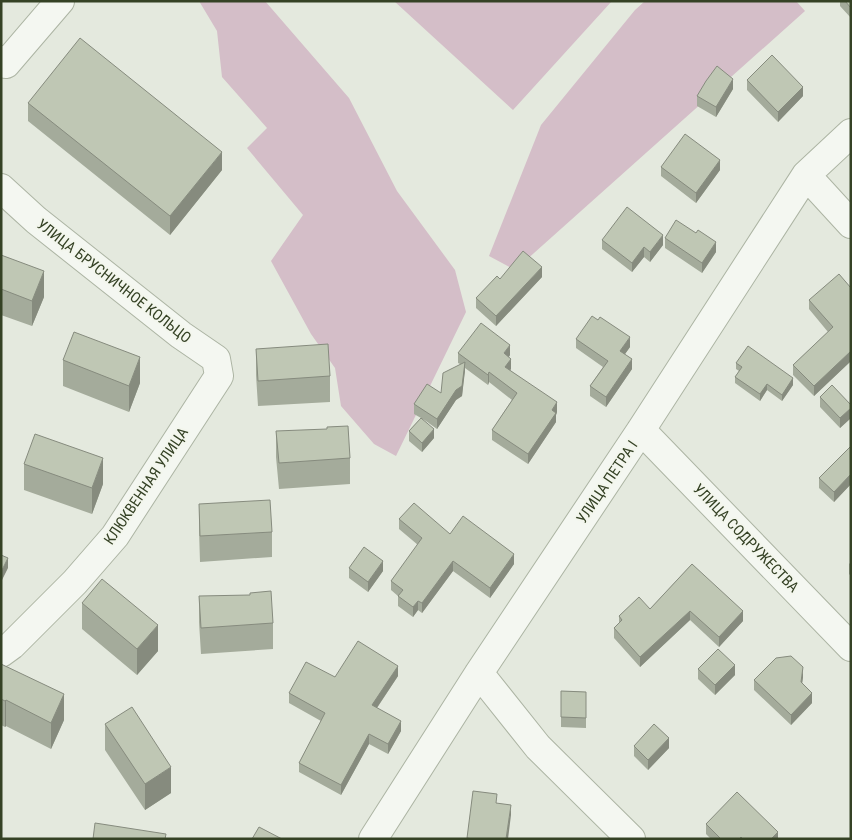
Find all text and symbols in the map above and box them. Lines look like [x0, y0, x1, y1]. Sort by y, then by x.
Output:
street label: УЛИЦА БРУСНИЧНОЕ КОЛЬЦО [33, 215, 195, 347]
street label: КЛЮКВЕННАЯ УЛИЦА [100, 424, 192, 548]
street label: УЛИЦА ПЕТРА I [573, 437, 641, 527]
street label: УЛИЦА СОДРУЖЕСТВА [689, 480, 803, 596]

